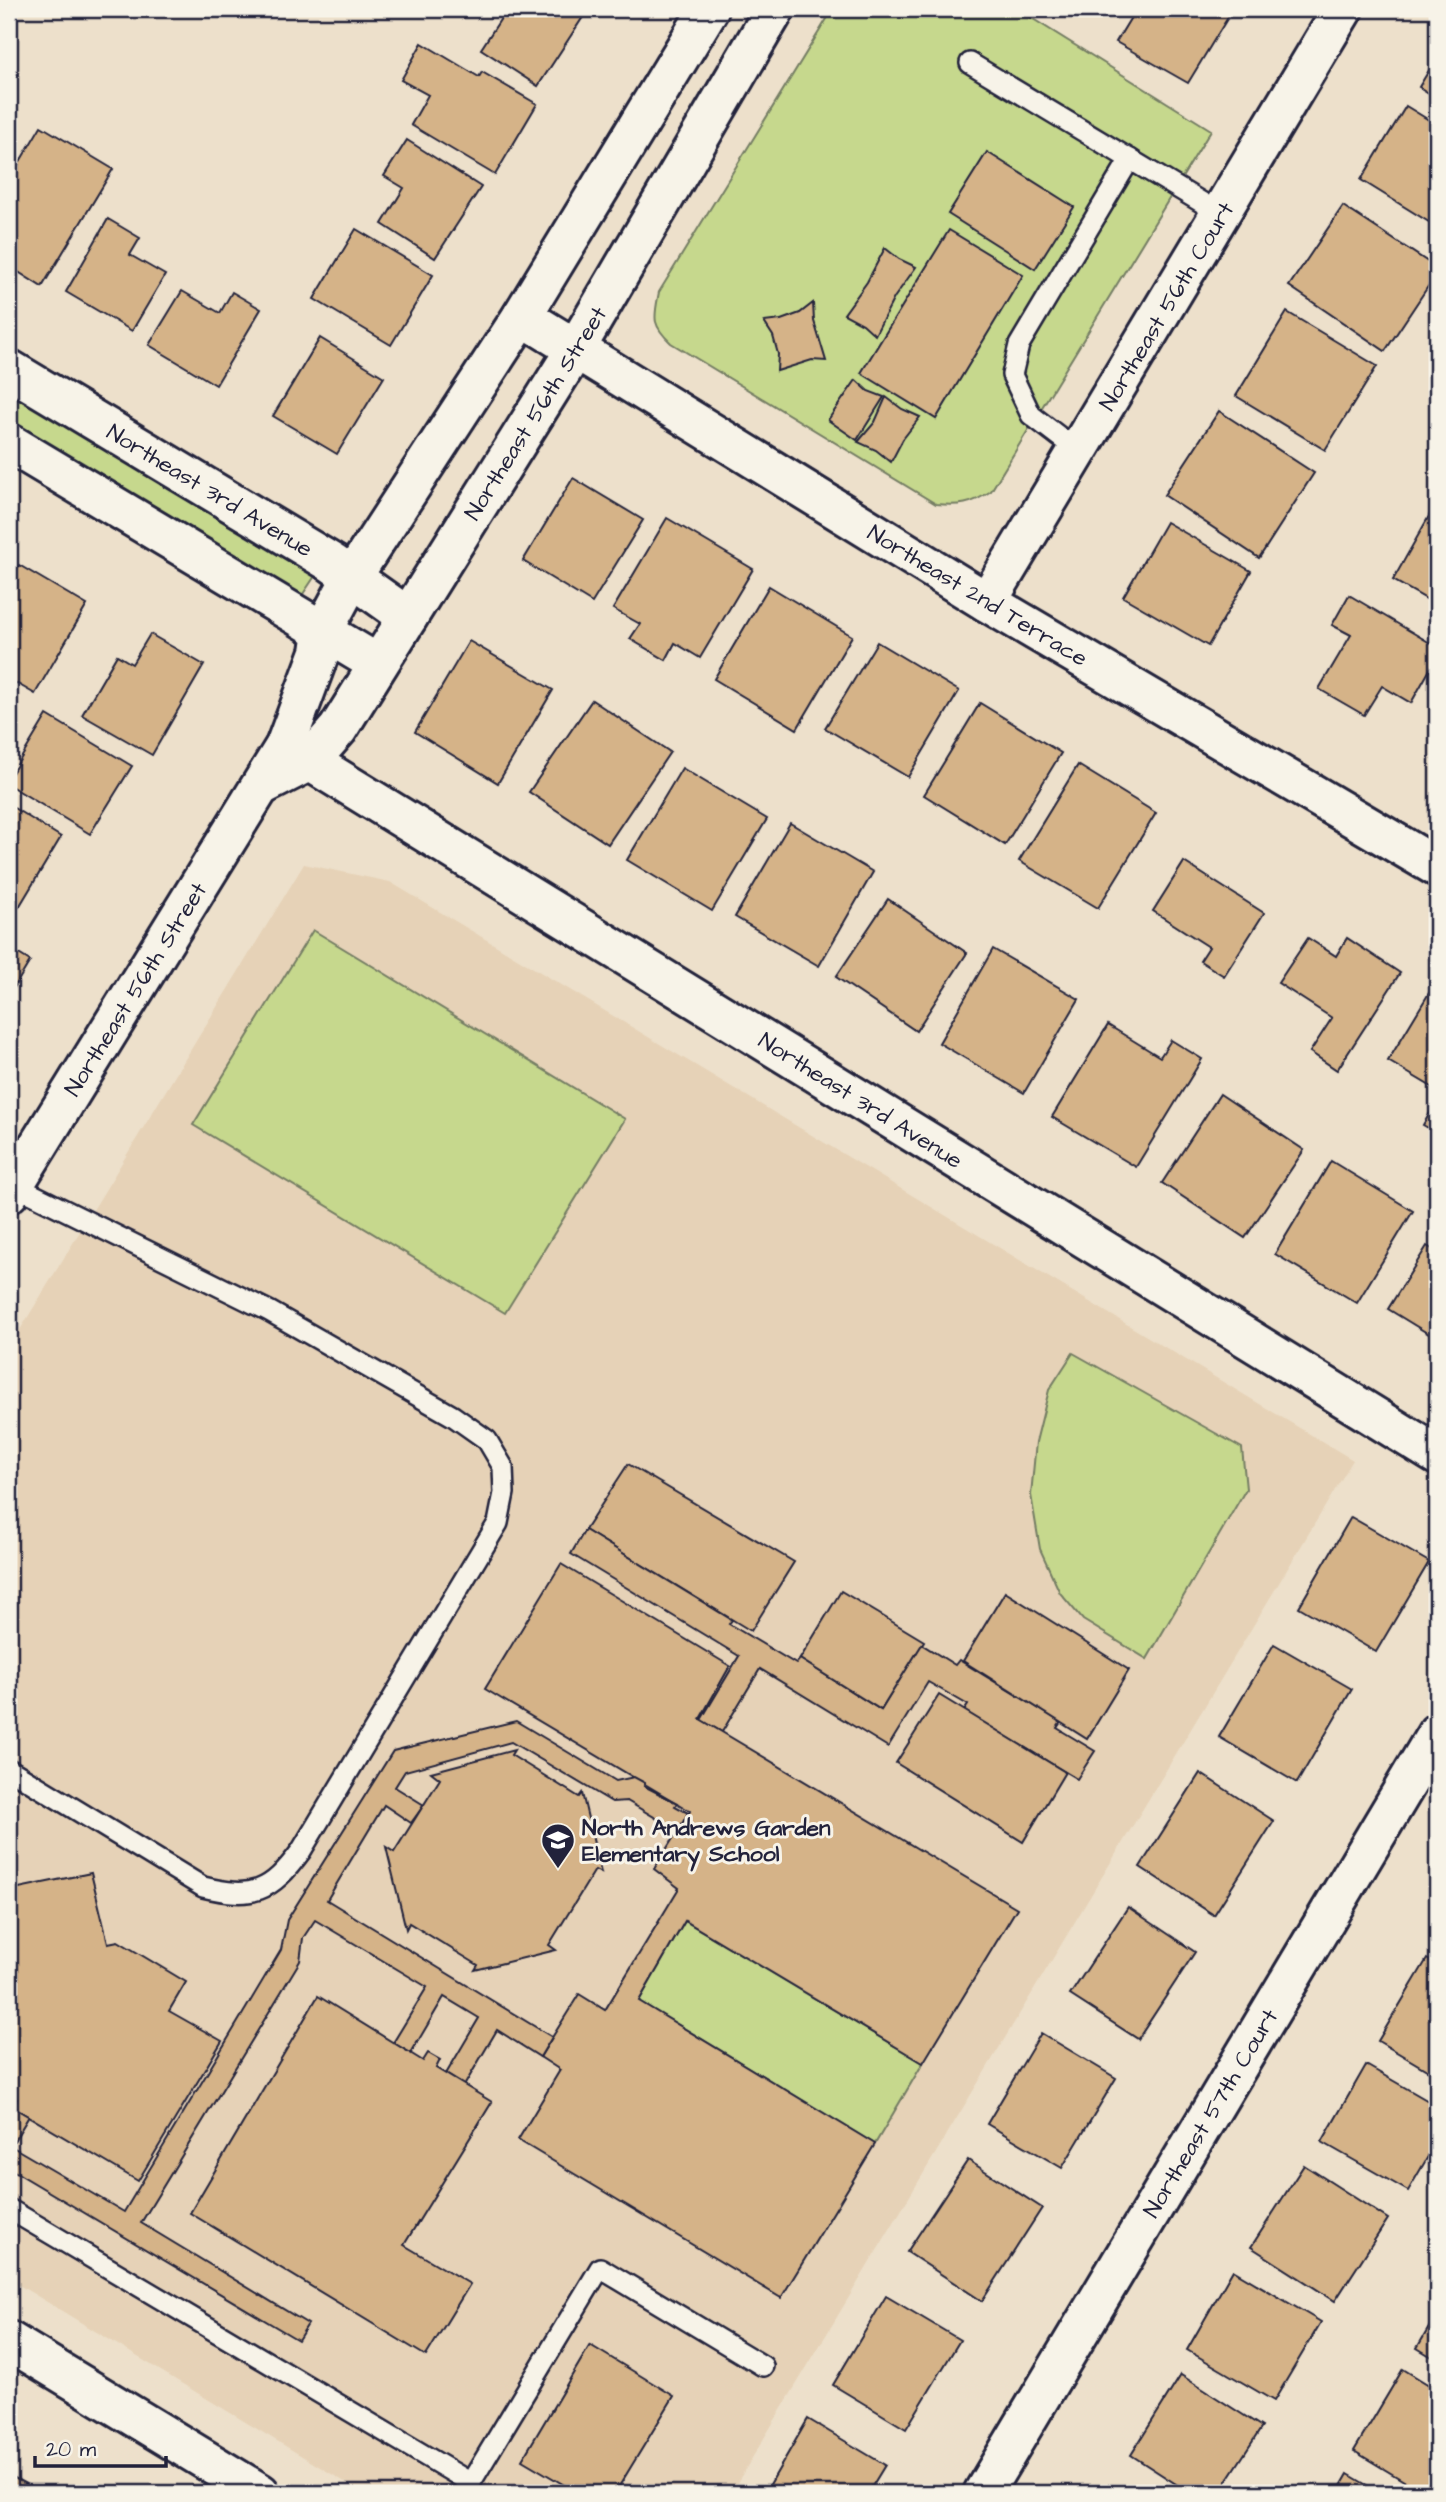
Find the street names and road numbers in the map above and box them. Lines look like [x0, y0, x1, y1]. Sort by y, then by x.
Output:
street label: Northeast 56th Court [1092, 195, 1242, 417]
street label: Northeast 56th Street [457, 300, 615, 527]
street label: Northeast 3rd Avenue [101, 417, 318, 565]
street label: Northeast 2nd Terrace [861, 517, 1093, 674]
street label: Northeast 56th Street [57, 876, 215, 1103]
street label: Northeast 3rd Avenue [752, 1025, 969, 1177]
street label: Northeast 57th Court [1136, 2003, 1286, 2224]

